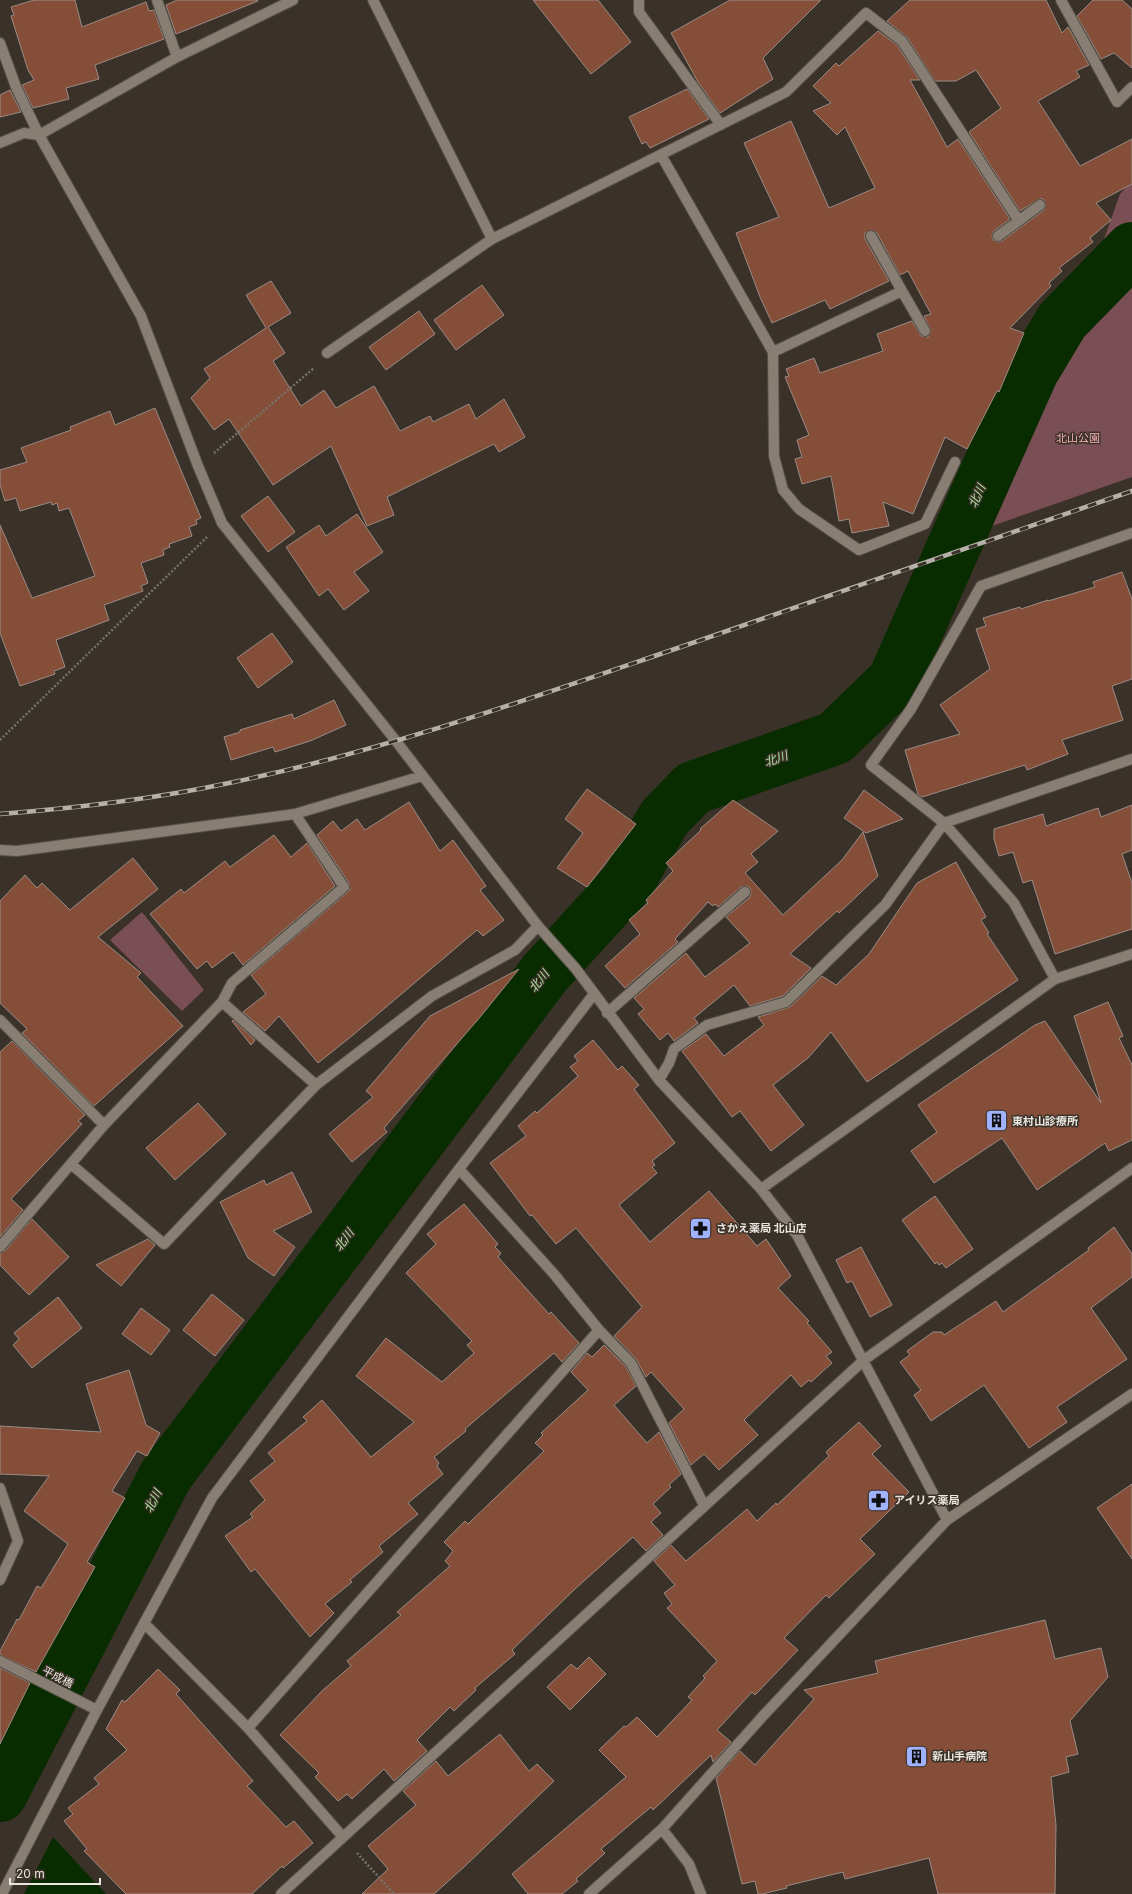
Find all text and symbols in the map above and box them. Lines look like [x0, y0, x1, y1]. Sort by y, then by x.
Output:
park label: 北山公園 [1056, 431, 1100, 445]
water label: 北川 [965, 480, 989, 510]
water label: 北川 [762, 747, 792, 770]
water label: 北川 [525, 965, 553, 995]
building icon: 東村山診療所 [983, 1108, 1009, 1134]
place label: 東村山診療所 [1012, 1114, 1078, 1128]
pharmacy icon: さかえ薬局 北山店 [687, 1215, 713, 1241]
place label: さかえ薬局 北山店 [716, 1221, 807, 1235]
water label: 北川 [330, 1224, 358, 1254]
water label: 北川 [140, 1485, 166, 1515]
pharmacy icon: アイリス薬局 [865, 1487, 891, 1513]
place label: アイリス薬局 [894, 1493, 959, 1507]
street label: 平成橋 [40, 1663, 76, 1691]
building icon: 新山手病院 [904, 1743, 930, 1769]
place label: 新山手病院 [932, 1749, 987, 1763]
scale bar [10, 1860, 100, 1886]
text: 20 m [16, 1866, 45, 1881]

